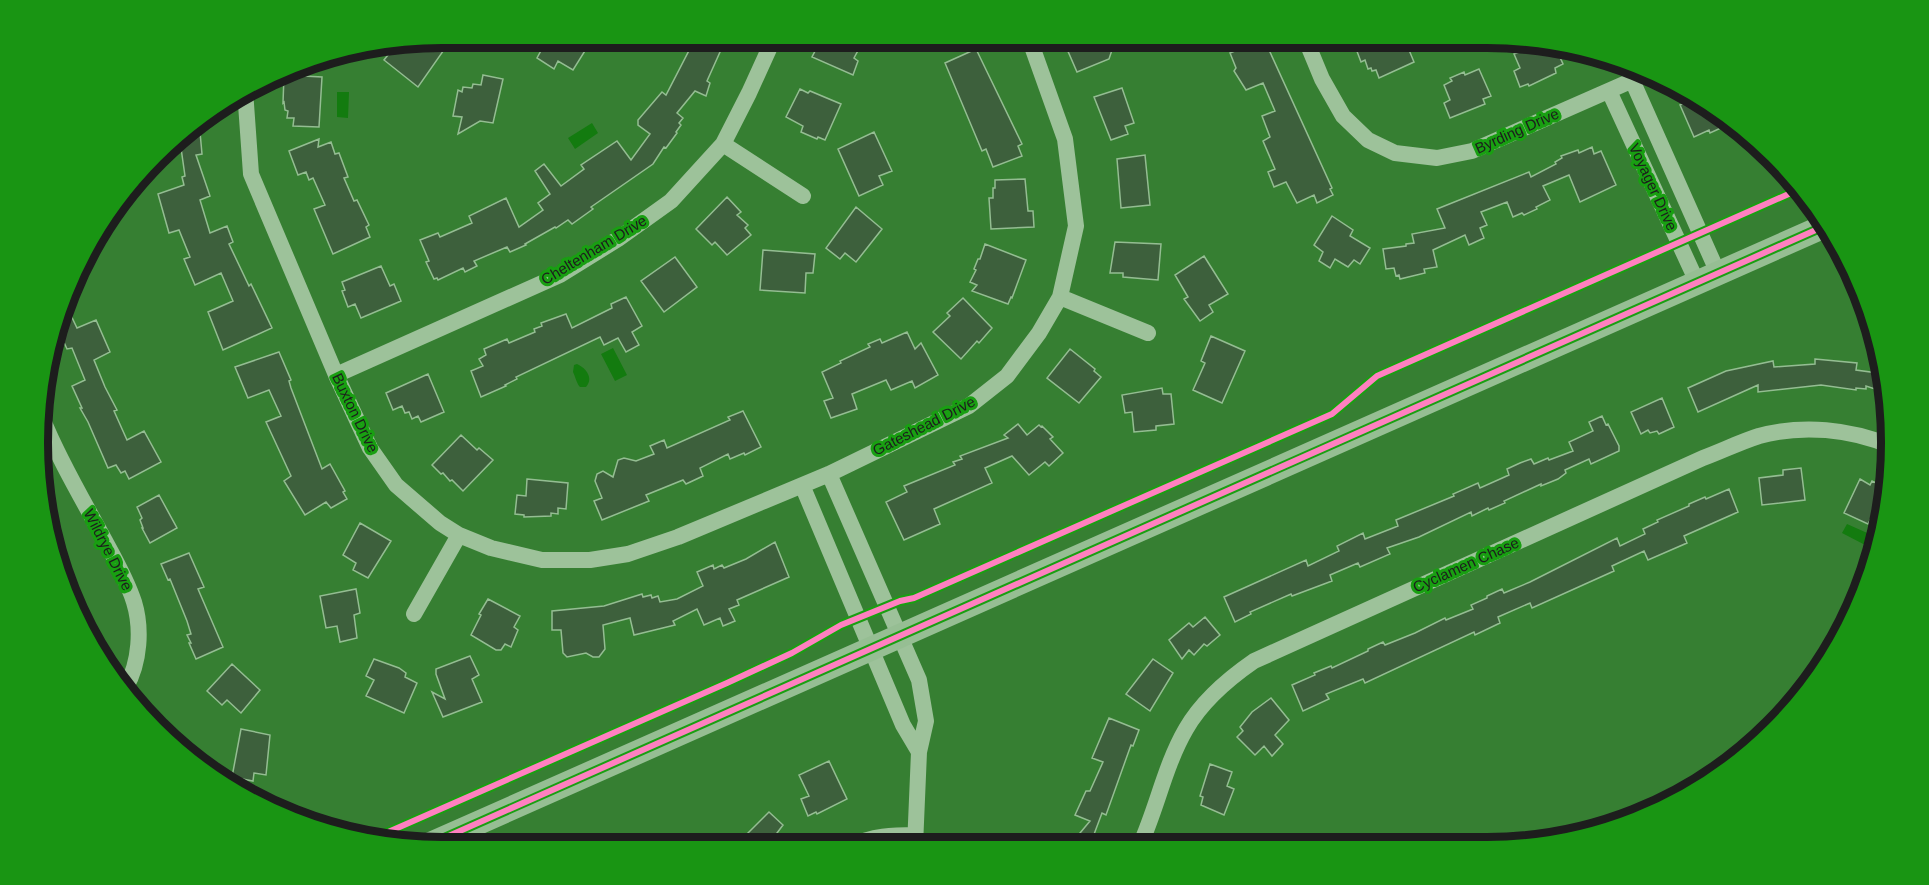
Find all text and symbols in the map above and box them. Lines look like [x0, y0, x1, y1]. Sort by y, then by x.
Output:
street label: Byrding Drive [1472, 104, 1561, 157]
street label: Voyager Drive [1626, 141, 1681, 233]
street label: Cheltenham Drive [538, 211, 650, 288]
street label: Buxton Drive [329, 370, 382, 455]
street label: Gateshead Drive [870, 392, 978, 459]
street label: Wildrye Drive [81, 506, 136, 593]
street label: Cyclamen Chase [1410, 534, 1521, 596]

